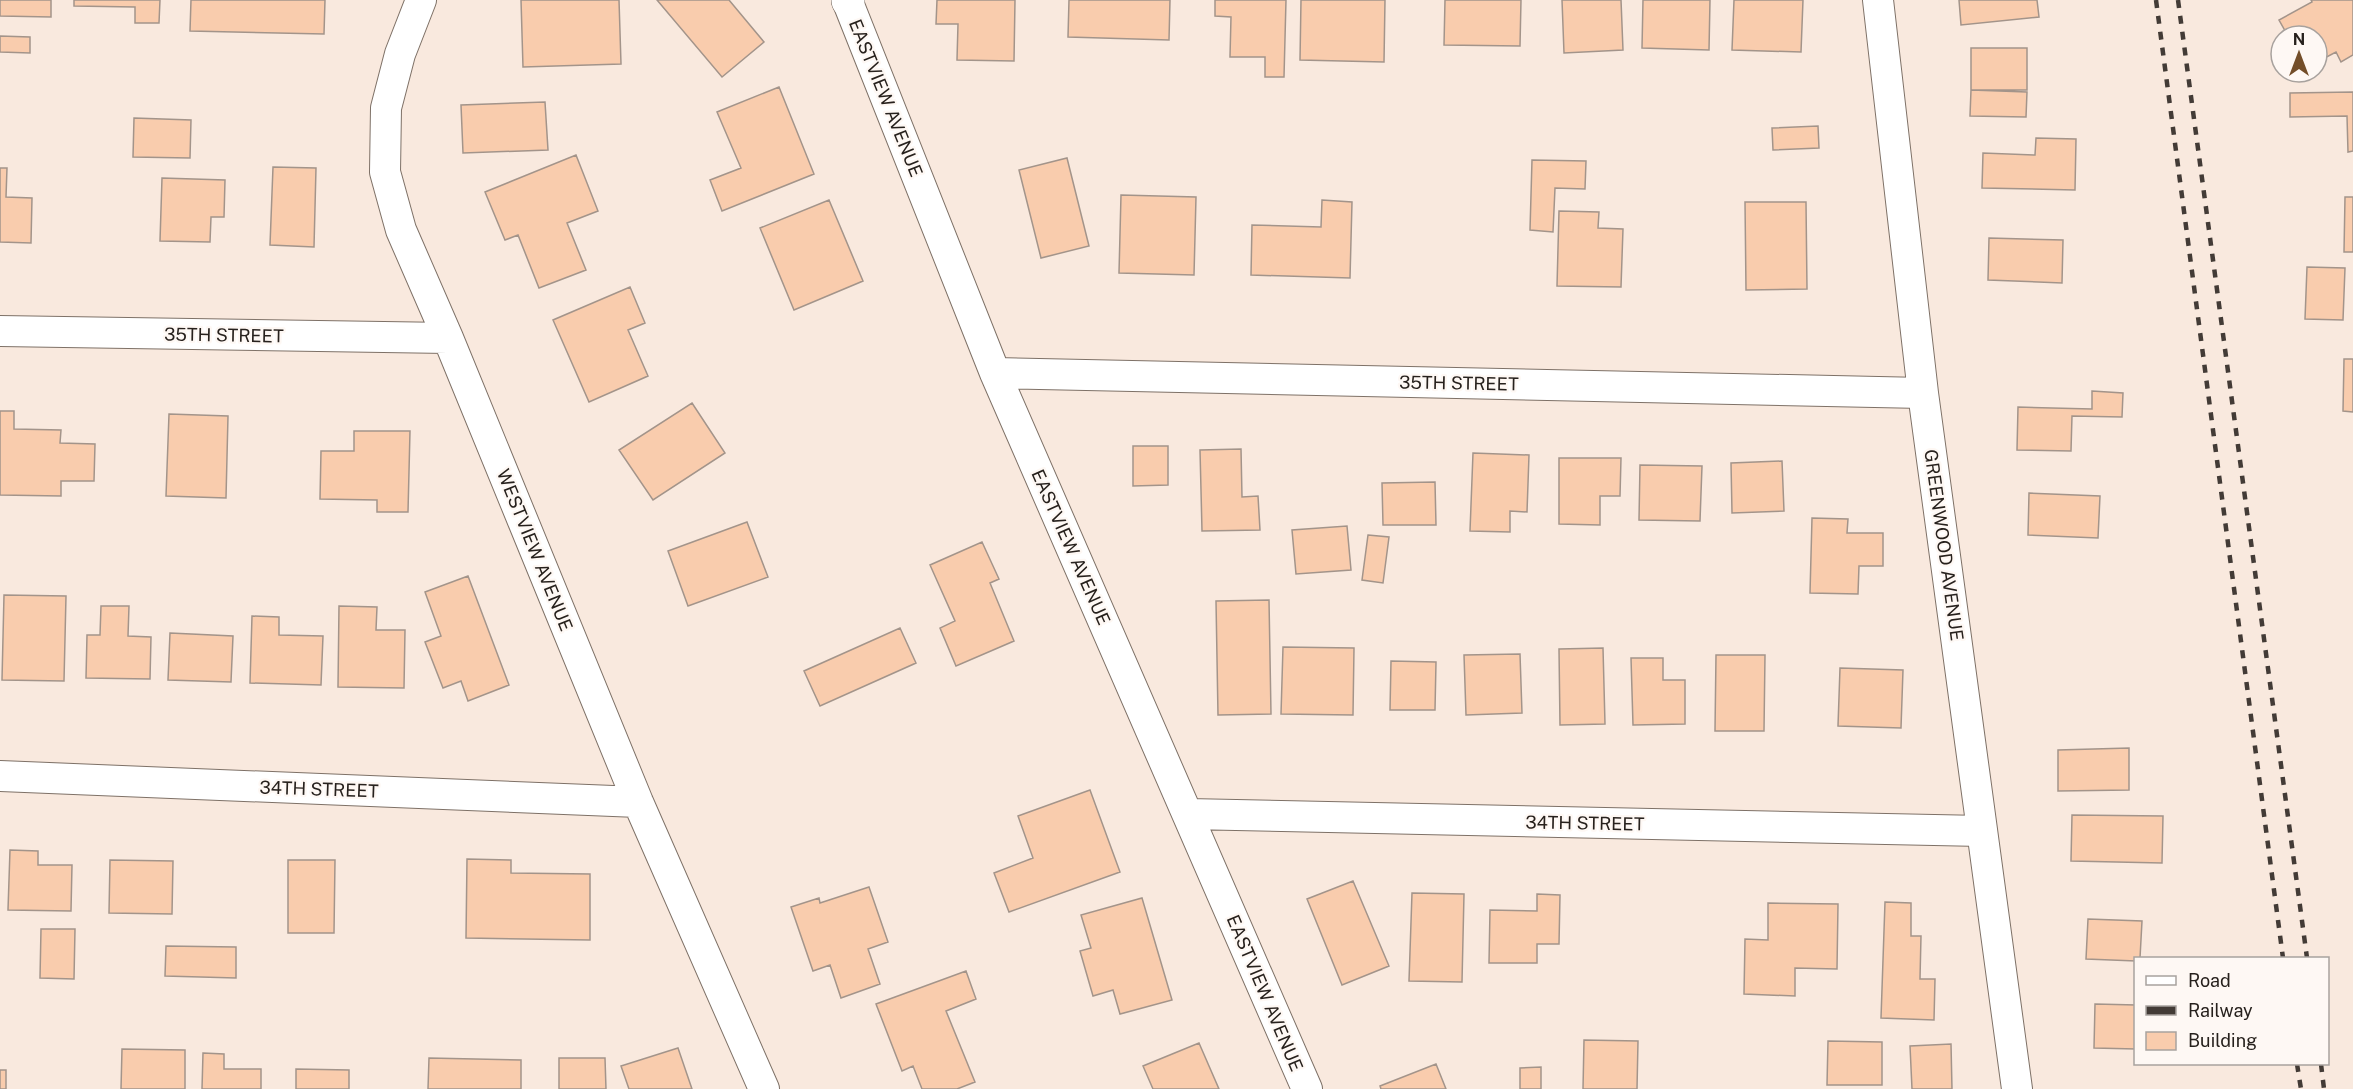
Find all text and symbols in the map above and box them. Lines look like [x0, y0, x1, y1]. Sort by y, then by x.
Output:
street label: EASTVIEW AVENUE [845, 16, 927, 180]
north arrow [2269, 24, 2329, 84]
text: N [2293, 30, 2305, 49]
street label: 35TH STREET [164, 323, 284, 347]
street label: 35TH STREET [1399, 371, 1519, 395]
street label: GREENWOOD AVENUE [1920, 448, 1968, 642]
street label: WESTVIEW AVENUE [493, 466, 577, 634]
street label: EASTVIEW AVENUE [1027, 466, 1115, 628]
street label: 34TH STREET [259, 776, 379, 802]
street label: 34TH STREET [1525, 811, 1645, 835]
street label: EASTVIEW AVENUE [1223, 912, 1307, 1074]
legend [2134, 957, 2329, 1065]
text: Road [2188, 970, 2231, 991]
text: Railway [2188, 1000, 2253, 1021]
text: Building [2188, 1030, 2257, 1051]

